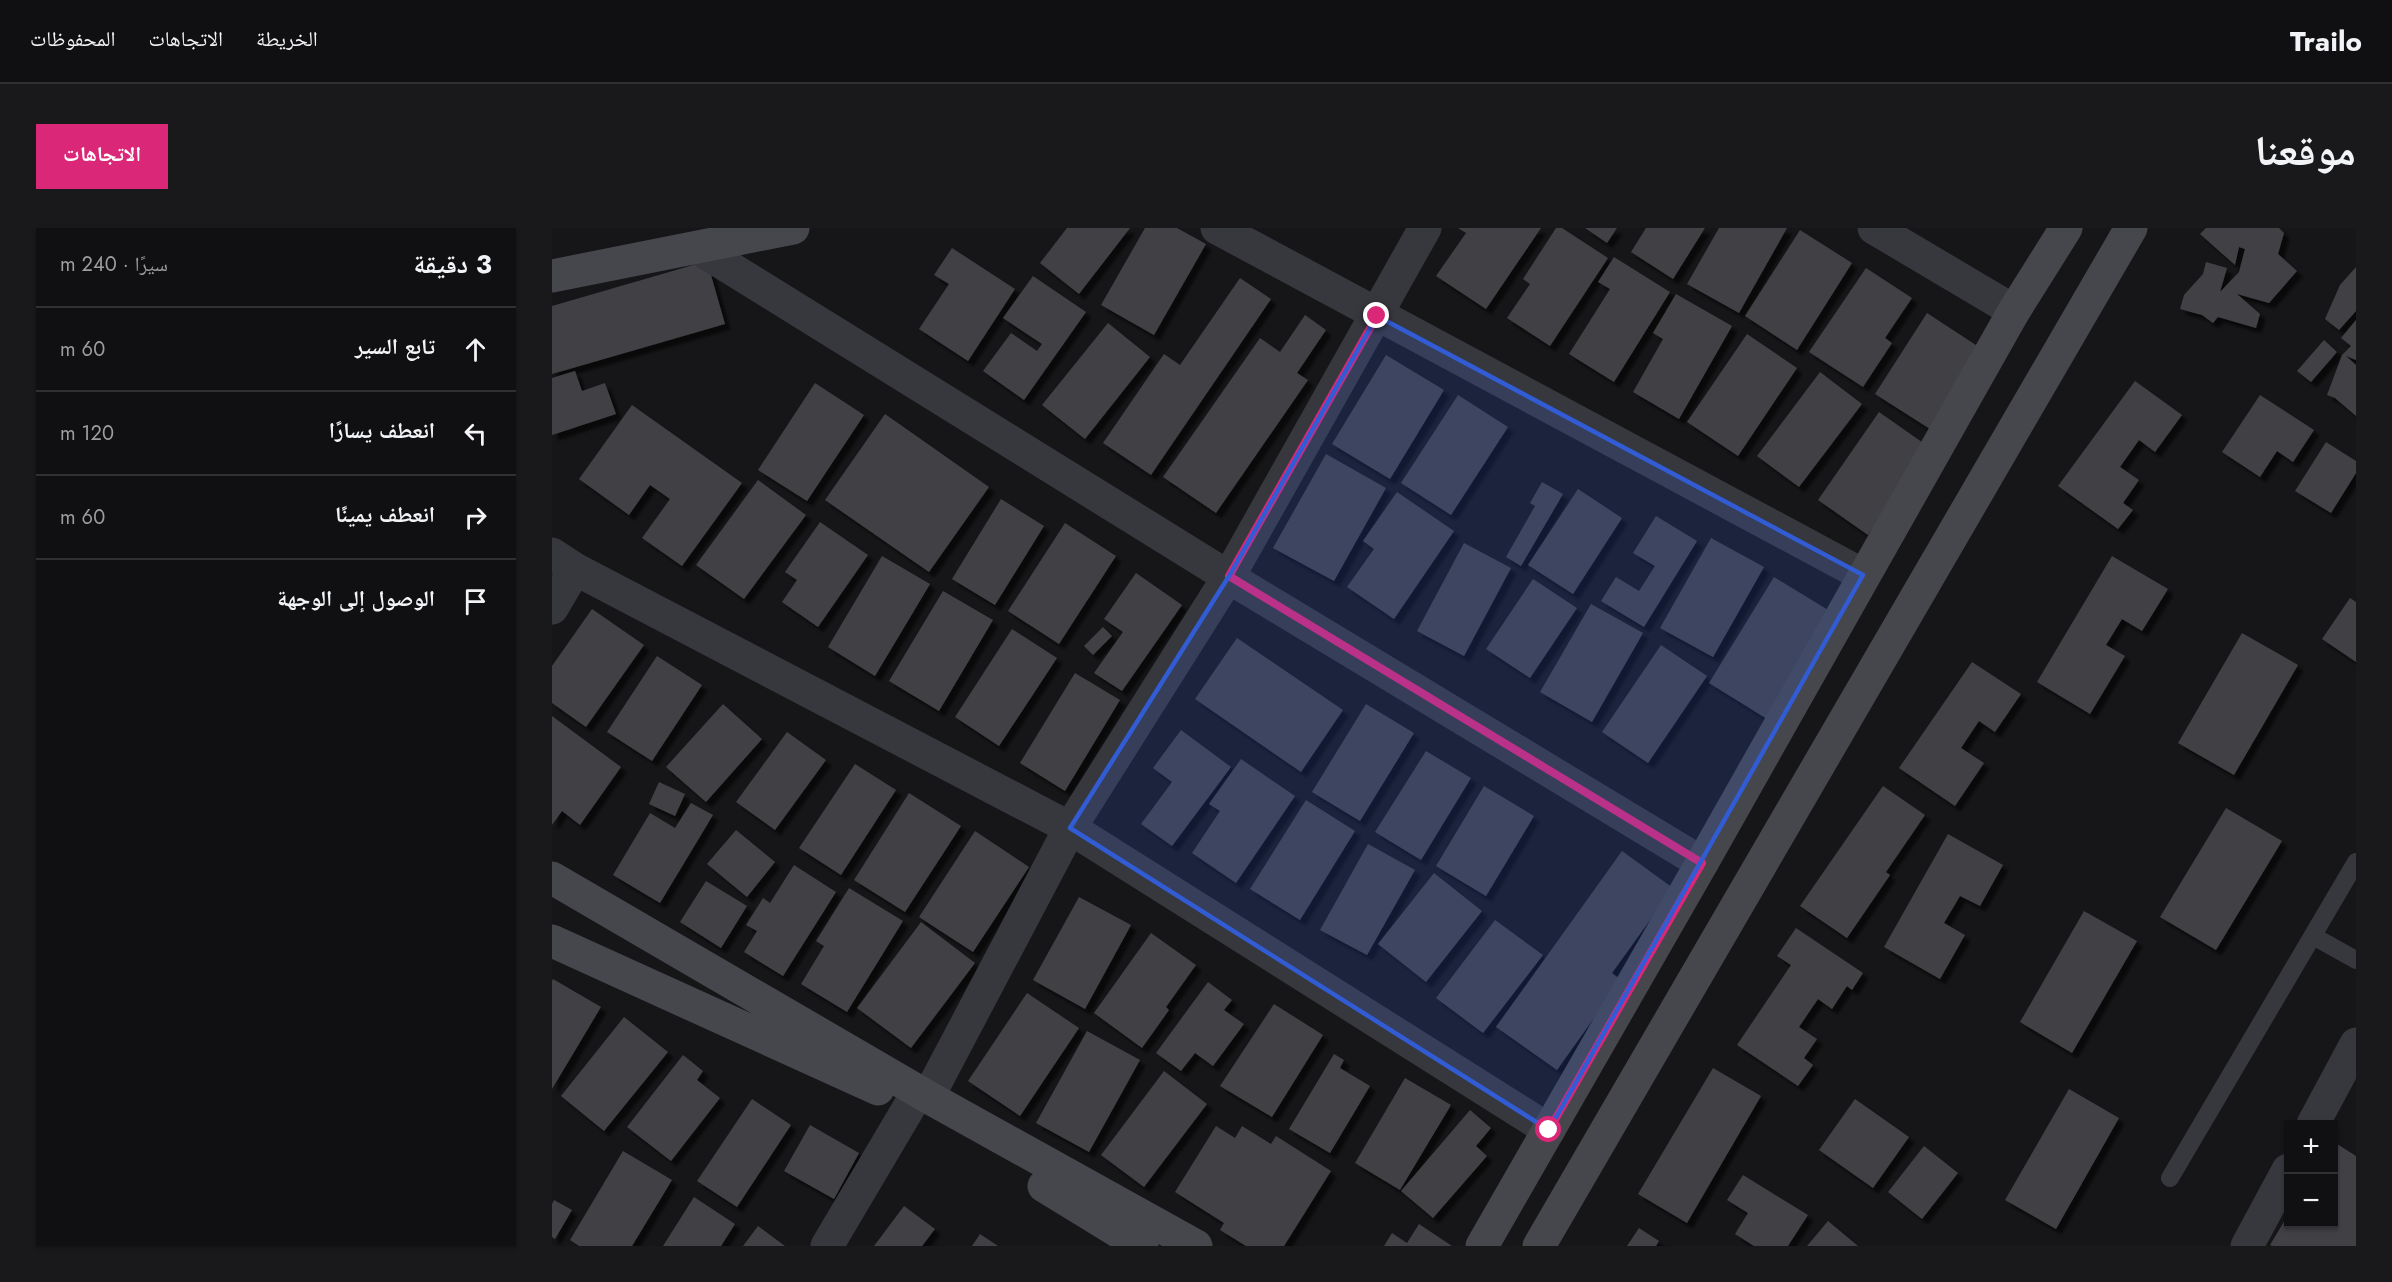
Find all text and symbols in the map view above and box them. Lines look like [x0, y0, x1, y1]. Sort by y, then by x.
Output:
text: Trailo [2290, 21, 2362, 62]
text: المحفوظات [30, 24, 115, 54]
text: الاتجاهات [148, 24, 223, 54]
text: الخريطة [256, 24, 318, 54]
text: موقعنا [2255, 120, 2356, 181]
button: الاتجاهات [36, 124, 168, 189]
text: 3 دقيقة [413, 245, 492, 283]
text: سيرًا · 240 m [60, 250, 168, 279]
route end [1363, 302, 1389, 328]
text: تابع السير [355, 330, 435, 362]
icon: ahead [459, 333, 492, 366]
text: 60 m [60, 335, 105, 364]
text: انعطف يسارًا [329, 414, 435, 446]
icon: left [459, 417, 492, 450]
text: 120 m [60, 419, 114, 448]
text: انعطف يمينًا [335, 498, 435, 530]
icon: right [459, 501, 492, 534]
text: 60 m [60, 503, 105, 532]
text: الوصول إلى الوجهة [277, 582, 435, 614]
icon: arrive [459, 585, 492, 618]
route start [1535, 1116, 1561, 1142]
map controls [2284, 1120, 2338, 1228]
button: + [2284, 1120, 2338, 1174]
button: − [2284, 1174, 2338, 1228]

